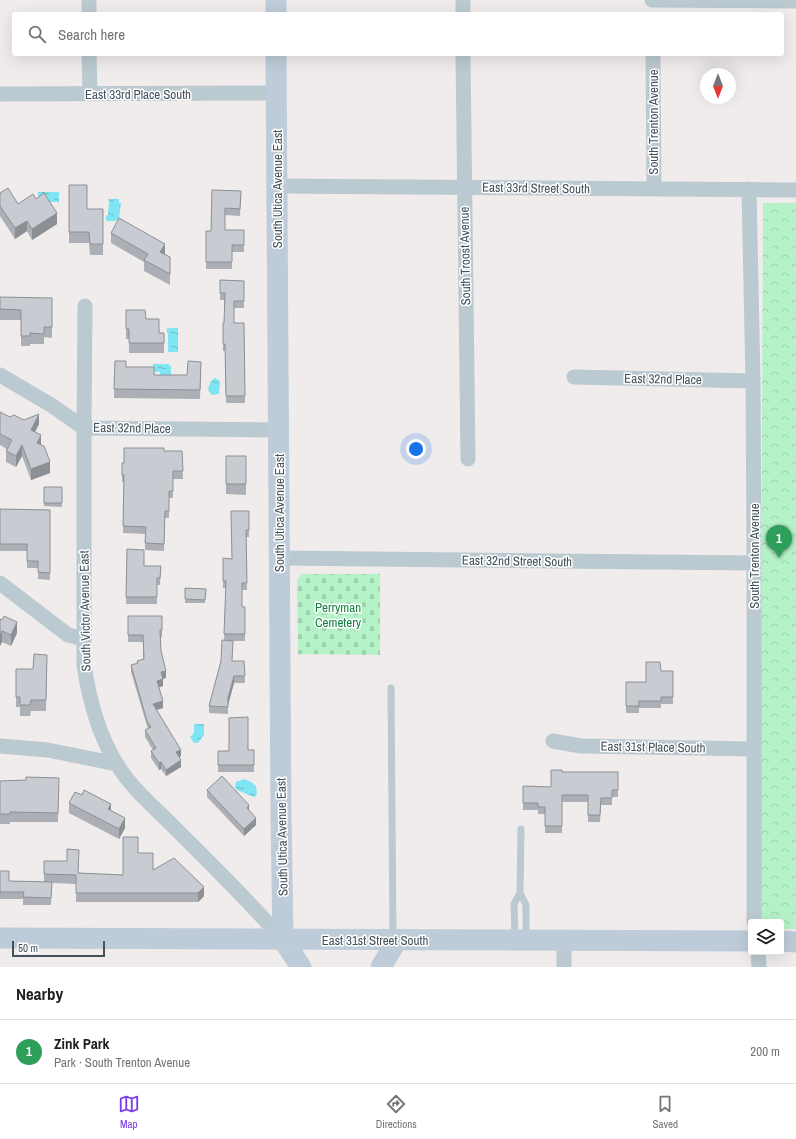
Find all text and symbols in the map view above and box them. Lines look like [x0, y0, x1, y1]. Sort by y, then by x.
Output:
search box [12, 12, 784, 56]
icon: search [26, 23, 48, 45]
text: Search here [58, 24, 125, 45]
north arrow [700, 68, 736, 104]
street label: South Trenton Avenue [645, 69, 662, 175]
street label: East 33rd Place South [85, 86, 191, 103]
street label: South Utica Avenue East [269, 130, 286, 248]
street label: East 33rd Street South [482, 179, 590, 197]
street label: South Troost Avenue [456, 206, 474, 306]
street label: East 32nd Place [624, 370, 702, 388]
street label: East 32nd Place [93, 419, 171, 437]
your location [406, 439, 426, 459]
street label: South Utica Avenue East [271, 454, 288, 572]
street label: South Trenton Avenue [746, 503, 763, 609]
pin: 1 [766, 525, 792, 558]
street label: South Victor Avenue East [75, 550, 95, 672]
street label: East 32nd Street South [462, 552, 572, 570]
park label: Perryman Cemetery [315, 599, 362, 631]
street label: East 31st Place South [600, 738, 706, 756]
street label: South Utica Avenue East [272, 778, 292, 896]
map controls [748, 919, 784, 955]
button: layers [748, 919, 784, 955]
street label: East 31st Street South [322, 932, 428, 949]
scale bar [12, 939, 105, 958]
text: 50 m [18, 941, 38, 955]
text: Nearby [16, 982, 63, 1005]
text: Zink Park [54, 1033, 109, 1054]
text: 1 [26, 1043, 32, 1060]
text: 200 m [750, 1043, 780, 1060]
text: Park · South Trenton Avenue [54, 1054, 190, 1071]
tab: Map [118, 1093, 140, 1131]
tab: Directions [376, 1093, 417, 1131]
tab: Saved [653, 1093, 678, 1131]

